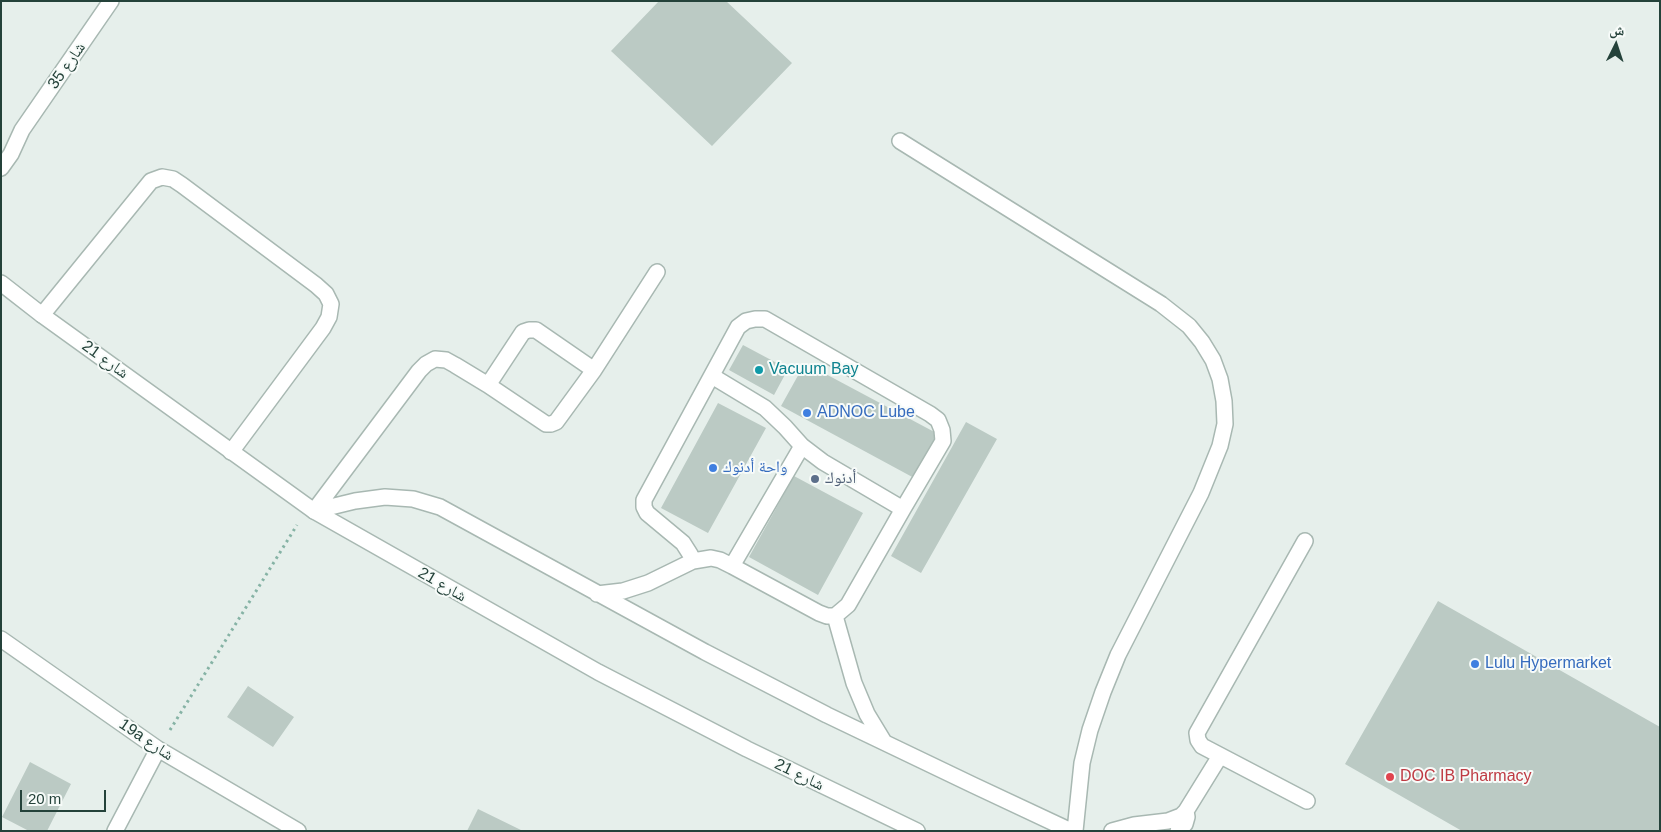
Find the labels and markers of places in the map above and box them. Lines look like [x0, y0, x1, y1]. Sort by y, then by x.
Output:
place label: Vacuum Bay [769, 360, 859, 380]
marker: Vacuum Bay [753, 364, 765, 376]
place label: ADNOC Lube [817, 403, 915, 423]
marker: ADNOC Lube [801, 407, 813, 419]
place label: واحة أدنوك [723, 458, 787, 478]
marker: واحة أدنوك [707, 462, 719, 474]
place label: أدنوك [825, 469, 856, 489]
marker: أدنوك [809, 473, 821, 485]
place label: Lulu Hypermarket [1485, 654, 1611, 674]
marker: Lulu Hypermarket [1469, 658, 1481, 670]
place label: DOC IB Pharmacy [1400, 767, 1532, 787]
marker: DOC IB Pharmacy [1384, 771, 1396, 783]

